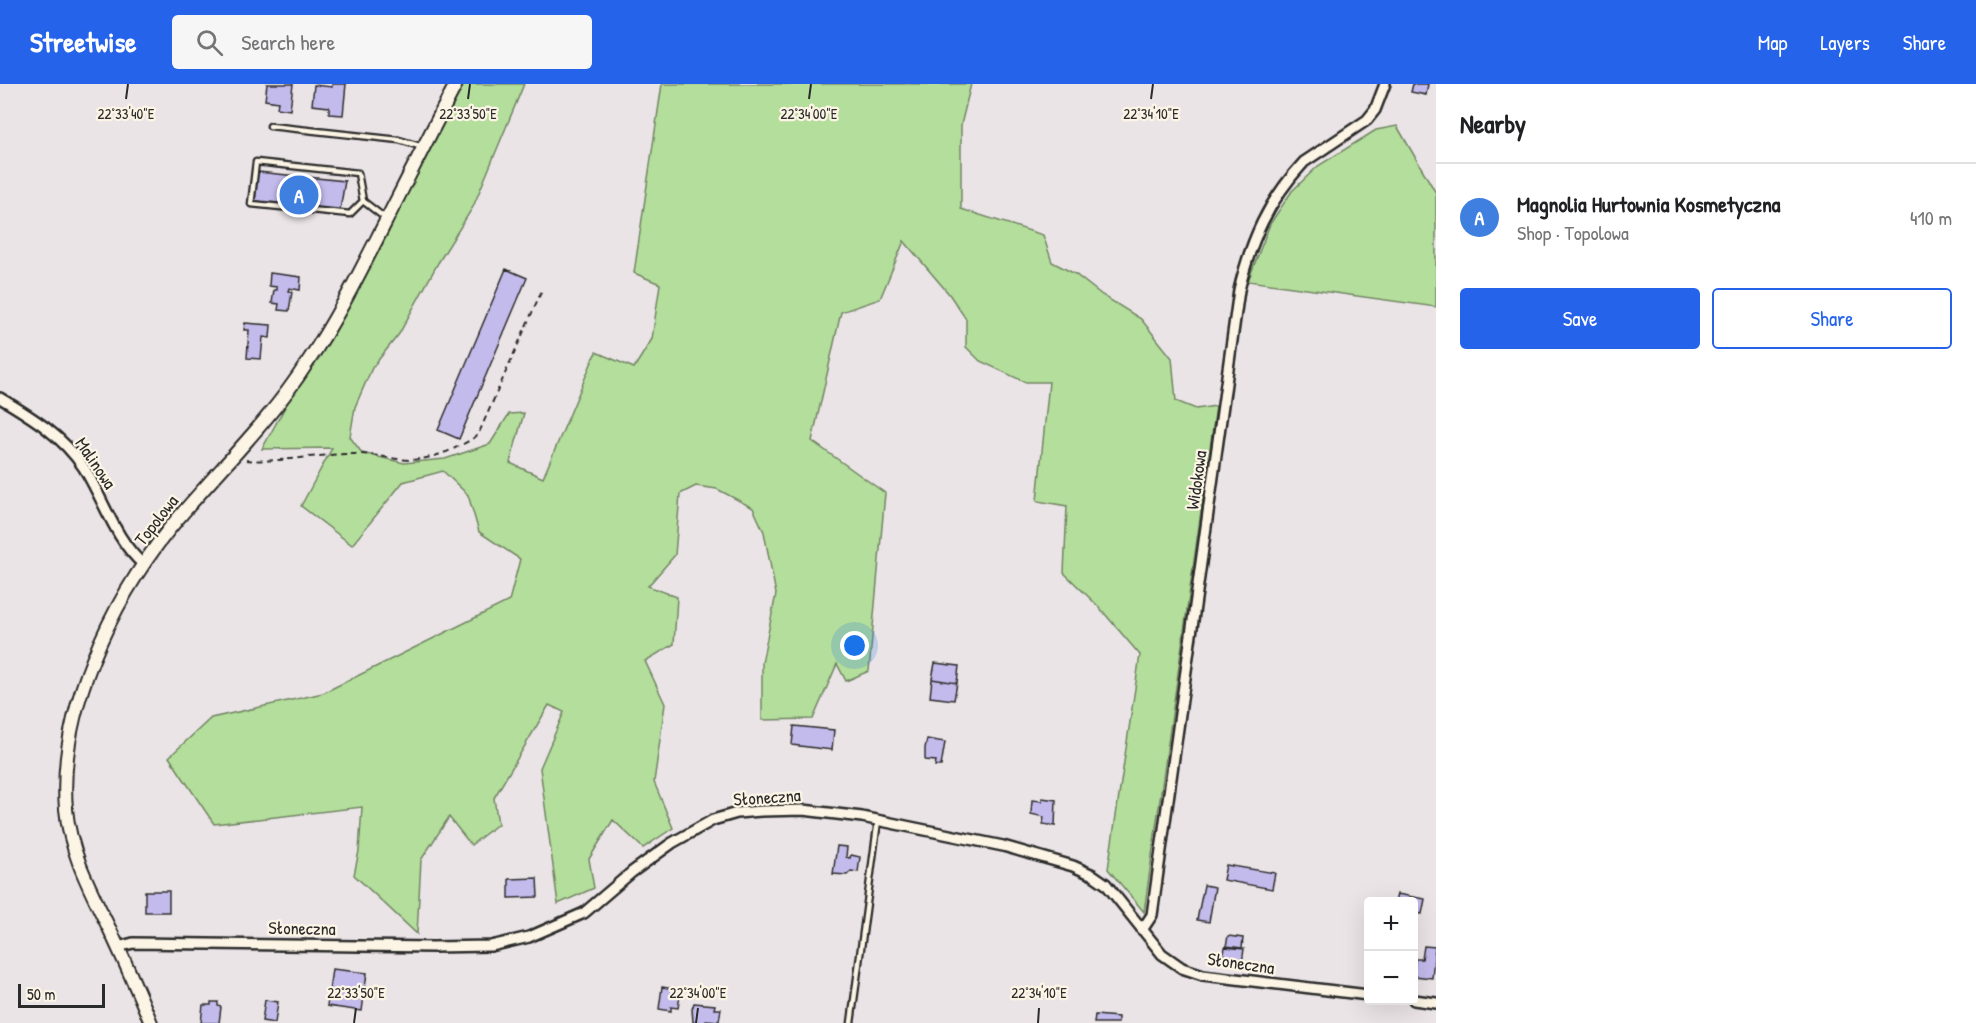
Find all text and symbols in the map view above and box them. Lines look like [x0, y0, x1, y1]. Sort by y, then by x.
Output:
search box [172, 15, 592, 69]
text: Streetwise [30, 23, 136, 61]
icon: search [193, 26, 226, 59]
text: Search here [241, 27, 335, 57]
text: Map [1758, 28, 1787, 57]
text: Layers [1820, 28, 1870, 57]
text: Share [1903, 28, 1946, 57]
text: 22°33'40"E [98, 103, 155, 124]
text: 22°33'50"E [439, 103, 497, 124]
text: 22°34'00"E [781, 103, 838, 124]
text: 22°34'10"E [1123, 103, 1179, 124]
text: Nearby [1460, 106, 1526, 141]
pin: A [280, 172, 318, 218]
text: Magnolia Hurtownia Kosmetyczna [1517, 189, 1780, 219]
text: A [1475, 204, 1484, 231]
text: 410 m [1910, 204, 1952, 231]
text: Shop · Topolowa [1517, 219, 1629, 246]
button: Save [1460, 288, 1700, 349]
button: Share [1712, 288, 1952, 349]
street label: Malinowa [70, 432, 122, 494]
street label: Widokowa [1179, 449, 1213, 511]
street label: Topolowa [128, 489, 184, 551]
your location [840, 631, 869, 660]
street label: Słoneczna [732, 782, 802, 812]
map controls [1364, 897, 1418, 1005]
button: + [1364, 897, 1418, 951]
street label: Słoneczna [268, 915, 336, 941]
street label: Słoneczna [1206, 946, 1276, 980]
button: − [1364, 951, 1418, 1005]
scale bar [18, 981, 105, 1008]
text: 22°33'50"E [327, 982, 385, 1003]
text: 22°34'00"E [670, 982, 727, 1003]
text: 22°34'10"E [1011, 982, 1067, 1003]
text: 50 m [27, 983, 56, 1005]

